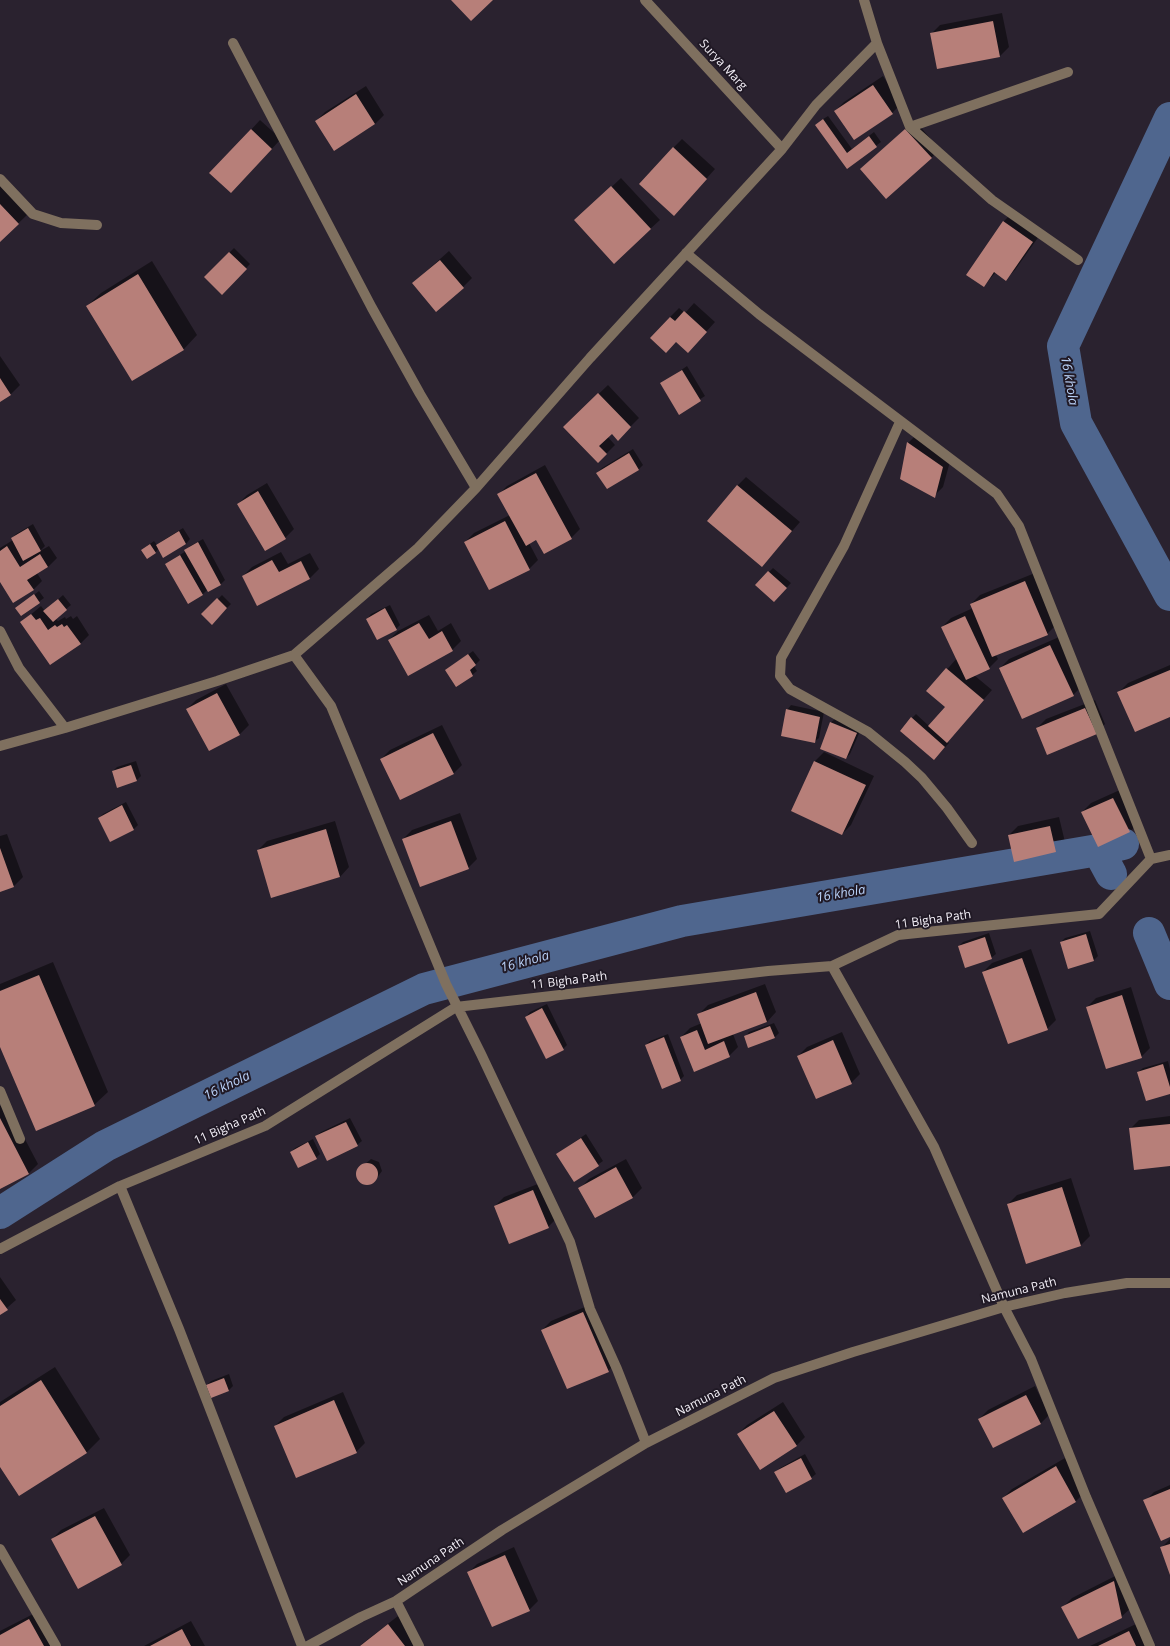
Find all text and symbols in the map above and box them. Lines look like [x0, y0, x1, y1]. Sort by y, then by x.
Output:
street label: Surya Marg [696, 37, 750, 93]
water label: 16 khola [1057, 355, 1081, 407]
water label: 16 khola [815, 882, 867, 906]
street label: 11 Bigha Path [894, 908, 972, 932]
water label: 16 khola [499, 948, 551, 976]
street label: 11 Bigha Path [530, 969, 608, 993]
water label: 16 khola [201, 1068, 253, 1104]
street label: 11 Bigha Path [192, 1104, 268, 1148]
street label: Namuna Path [980, 1275, 1058, 1307]
street label: Namuna Path [673, 1372, 749, 1420]
street label: Namuna Path [395, 1535, 467, 1589]

